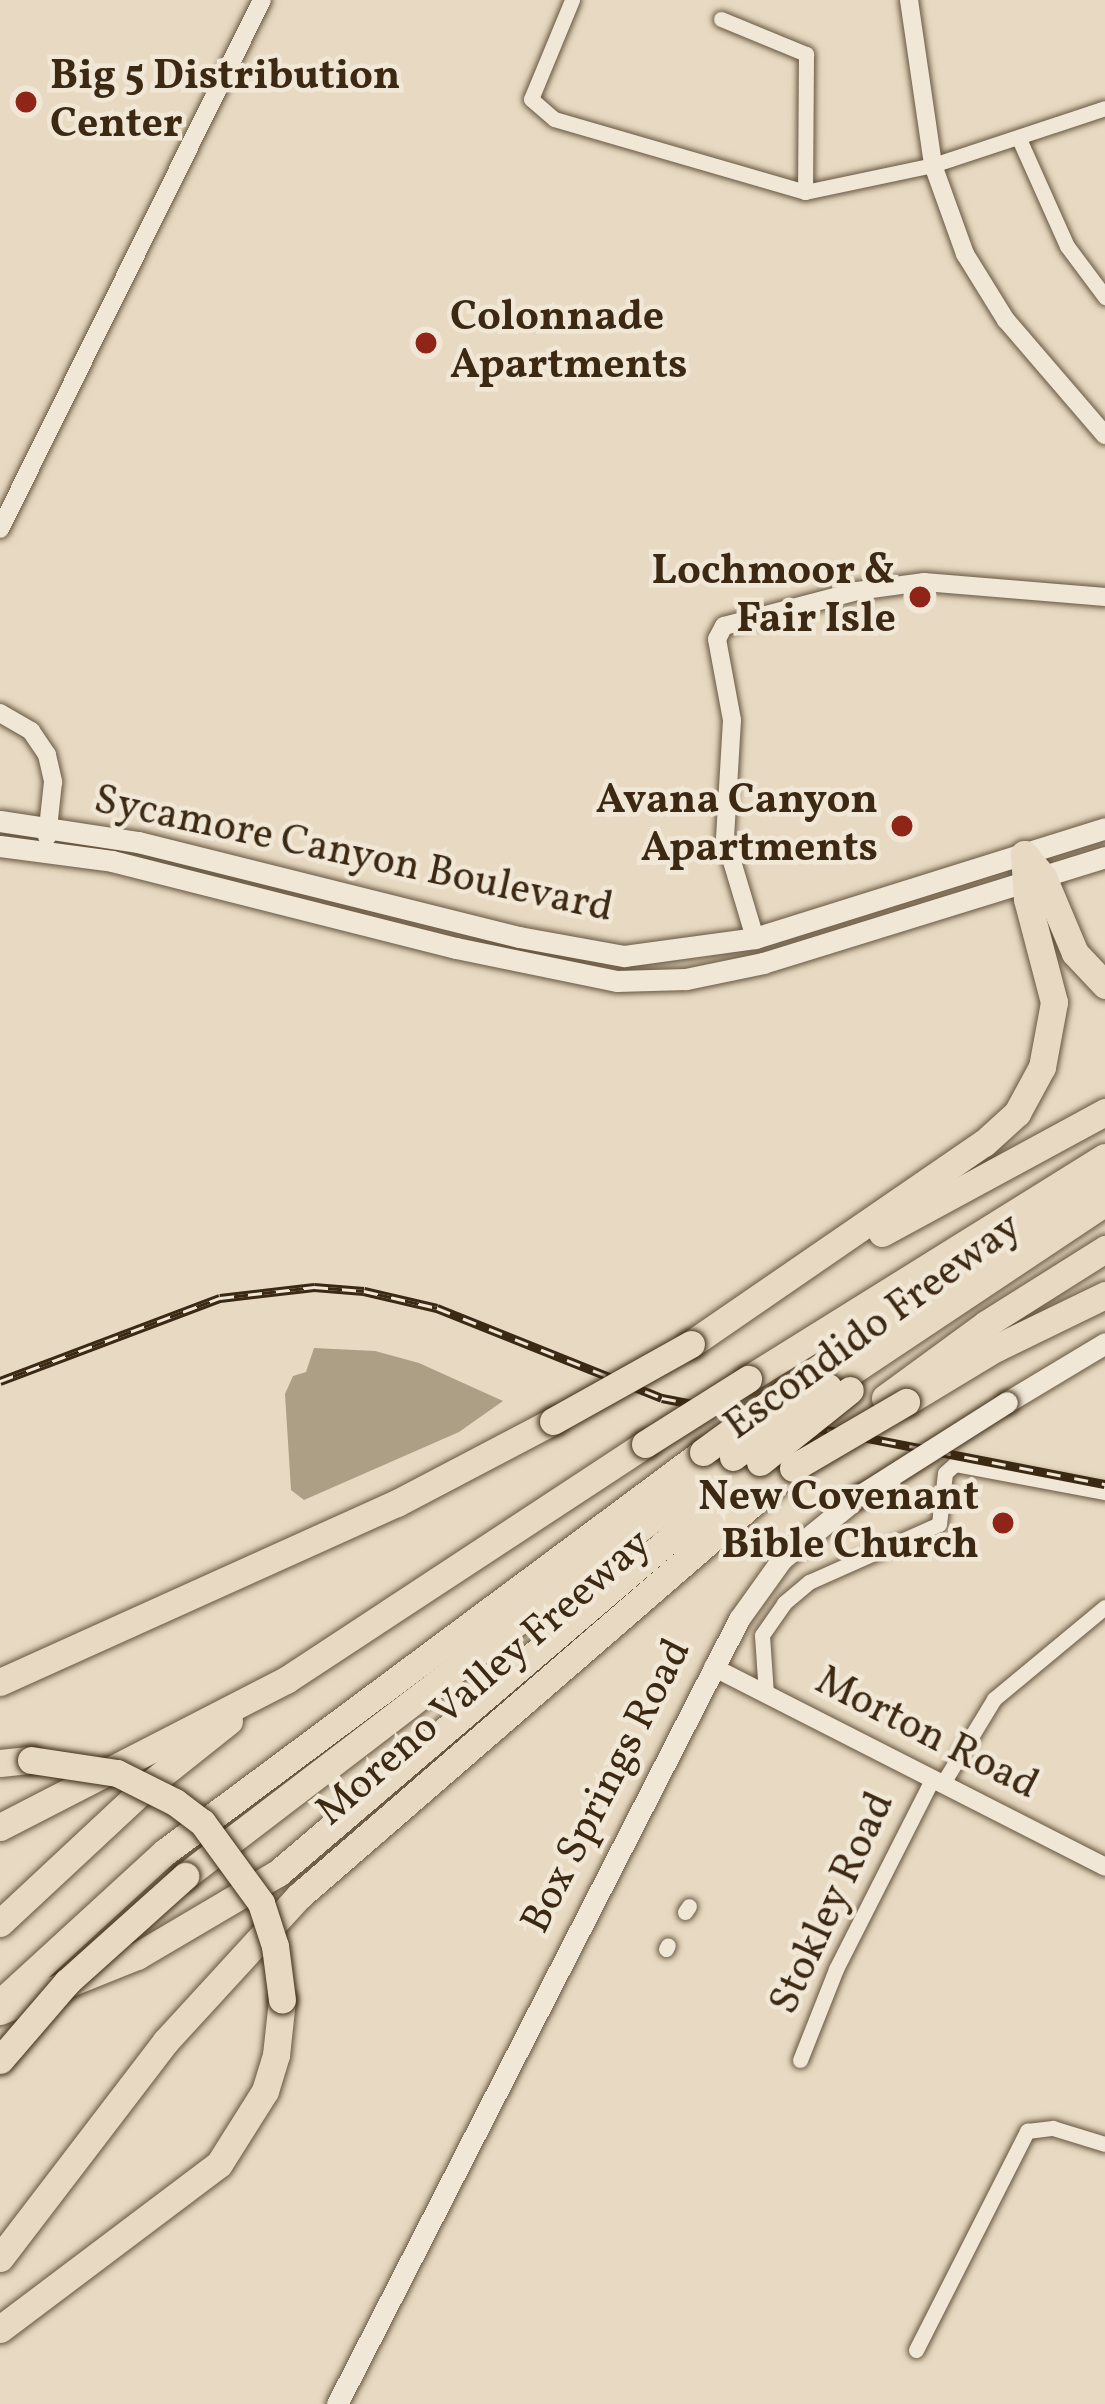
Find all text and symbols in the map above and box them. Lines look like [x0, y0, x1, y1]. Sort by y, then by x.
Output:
place label: Big 5 Distribution Center [50, 53, 401, 152]
marker: Big 5 Distribution Center [13, 89, 39, 115]
place label: Colonnade Apartments [450, 294, 687, 392]
marker: Colonnade Apartments [413, 330, 439, 356]
place label: Lochmoor & Fair Isle [652, 548, 896, 646]
marker: Lochmoor & Fair Isle [907, 584, 933, 610]
street label: Sycamore Canyon Boulevard [89, 776, 617, 936]
place label: Avana Canyon Apartments [596, 777, 878, 876]
marker: Avana Canyon Apartments [889, 813, 915, 839]
street label: Escondido Freeway [716, 1203, 1032, 1453]
place label: New Covenant Bible Church [698, 1474, 979, 1573]
marker: New Covenant Bible Church [990, 1510, 1016, 1536]
street label: Moreno Valley Freeway [306, 1519, 664, 1839]
street label: Box Springs Road [512, 1632, 704, 1942]
street label: Morton Road [806, 1657, 1046, 1813]
street label: Stokley Road [760, 1784, 908, 2024]

